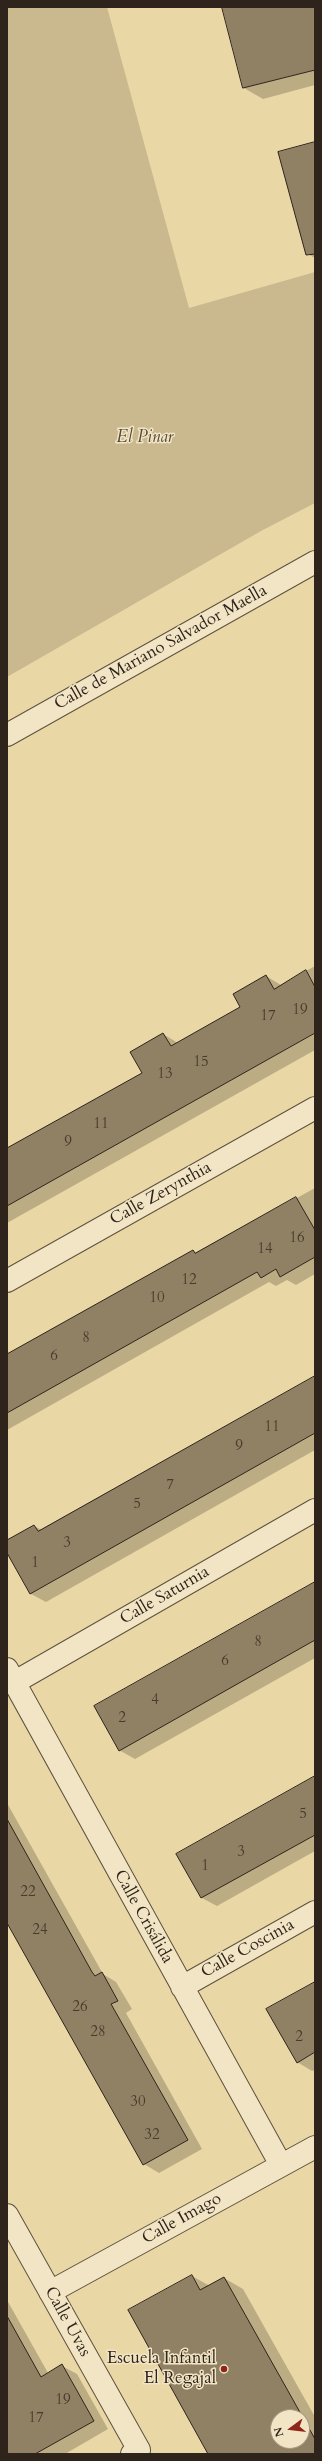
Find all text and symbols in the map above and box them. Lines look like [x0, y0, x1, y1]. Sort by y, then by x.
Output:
park label: El Pinar [117, 428, 173, 448]
street label: Calle de Mariano Salvador Maella [51, 581, 271, 715]
house number: 19 [292, 1002, 308, 1020]
house number: 17 [260, 1008, 276, 1026]
house number: 15 [193, 1054, 209, 1072]
house number: 13 [157, 1066, 173, 1084]
house number: 11 [93, 1116, 109, 1134]
house number: 9 [64, 1134, 72, 1152]
street label: Calle Zerynthia [107, 1158, 215, 1230]
house number: 16 [289, 1230, 305, 1248]
house number: 14 [257, 1241, 273, 1259]
house number: 12 [181, 1272, 197, 1290]
house number: 10 [149, 1290, 165, 1308]
house number: 8 [82, 1330, 90, 1348]
house number: 6 [50, 1348, 58, 1366]
house number: 11 [264, 1419, 280, 1437]
house number: 9 [235, 1438, 243, 1456]
house number: 7 [166, 1477, 174, 1495]
house number: 5 [133, 1496, 141, 1514]
house number: 3 [63, 1535, 71, 1553]
house number: 1 [31, 1555, 39, 1573]
street label: Calle Saturnia [117, 1562, 213, 1630]
house number: 8 [254, 1634, 262, 1652]
house number: 6 [221, 1653, 229, 1671]
house number: 4 [151, 1692, 159, 1710]
house number: 2 [118, 1710, 126, 1728]
house number: 5 [299, 1806, 307, 1824]
house number: 3 [237, 1844, 245, 1862]
house number: 1 [201, 1858, 209, 1876]
street label: Calle Crisálida [109, 1867, 177, 1967]
house number: 22 [20, 1884, 36, 1902]
street label: Calle Coscinia [198, 1915, 298, 1983]
house number: 24 [32, 1922, 48, 1940]
house number: 26 [72, 1999, 88, 2017]
house number: 28 [90, 2024, 106, 2042]
house number: 2 [295, 2029, 303, 2047]
house number: 30 [130, 2094, 146, 2112]
house number: 32 [144, 2127, 160, 2145]
street label: Calle Imago [139, 2189, 225, 2249]
street label: Calle Uvas [39, 2283, 95, 2361]
place label: Escuela Infantil El Regajal [107, 2349, 216, 2389]
marker: Escuela Infantil El Regajal [219, 2364, 229, 2374]
house number: 19 [55, 2392, 71, 2410]
north arrow [270, 2409, 310, 2449]
house number: 17 [28, 2410, 44, 2428]
text: N [270, 2425, 287, 2439]

